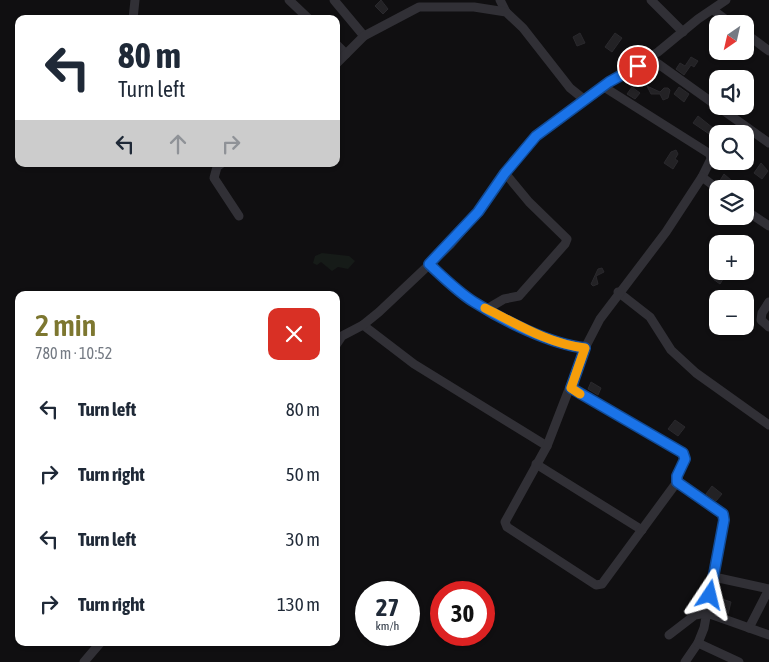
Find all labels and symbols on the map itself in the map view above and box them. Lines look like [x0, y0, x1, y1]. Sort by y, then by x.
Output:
north arrow [709, 15, 754, 60]
pin [617, 45, 659, 87]
position arrow [683, 568, 735, 620]
speed limit sign: 30 [430, 581, 495, 646]

